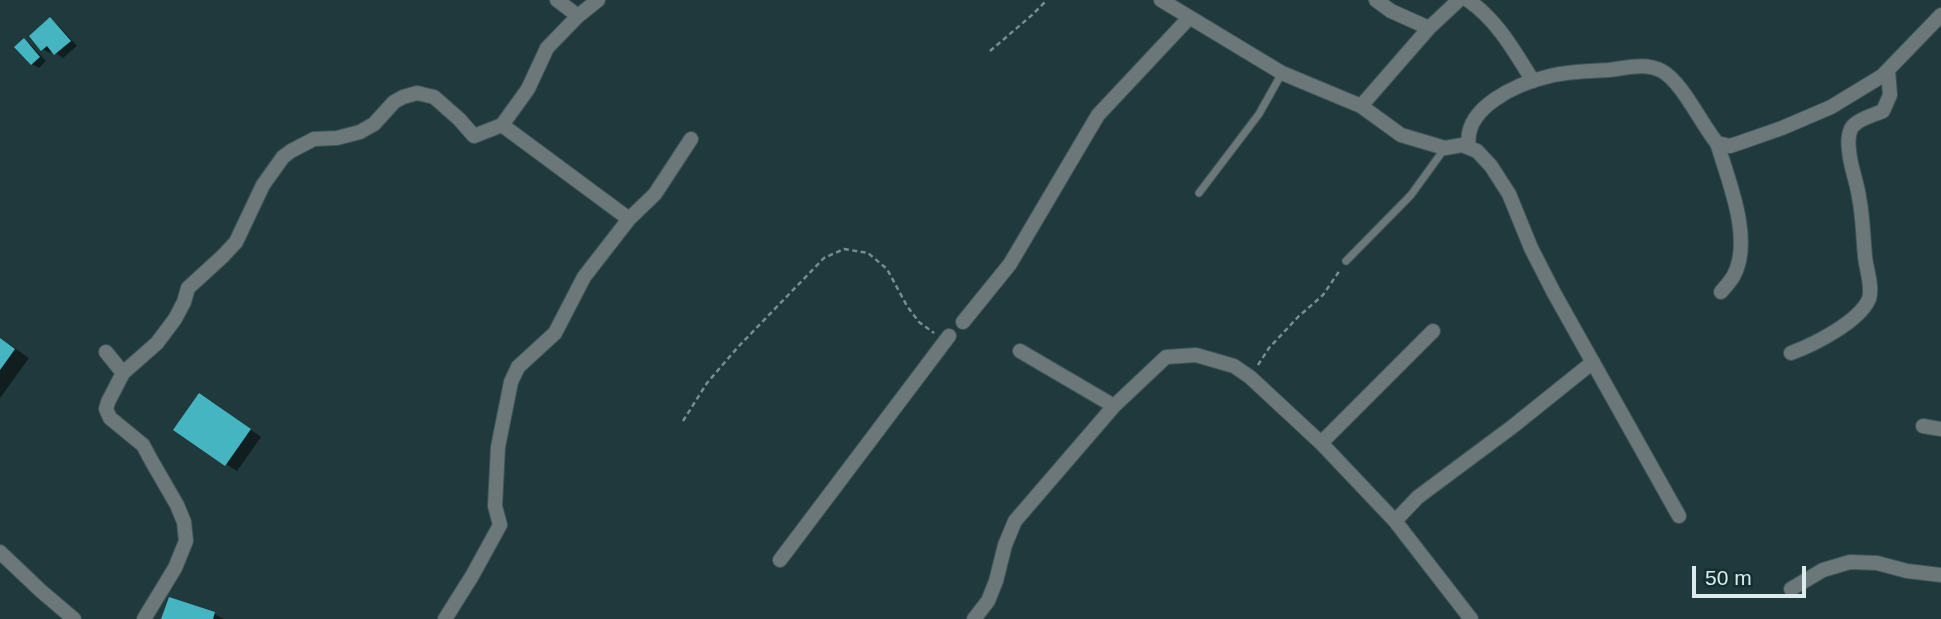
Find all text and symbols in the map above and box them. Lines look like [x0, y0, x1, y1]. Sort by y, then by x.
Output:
scale bar [1696, 552, 1810, 596]
text: 50 m [1705, 566, 1752, 589]

